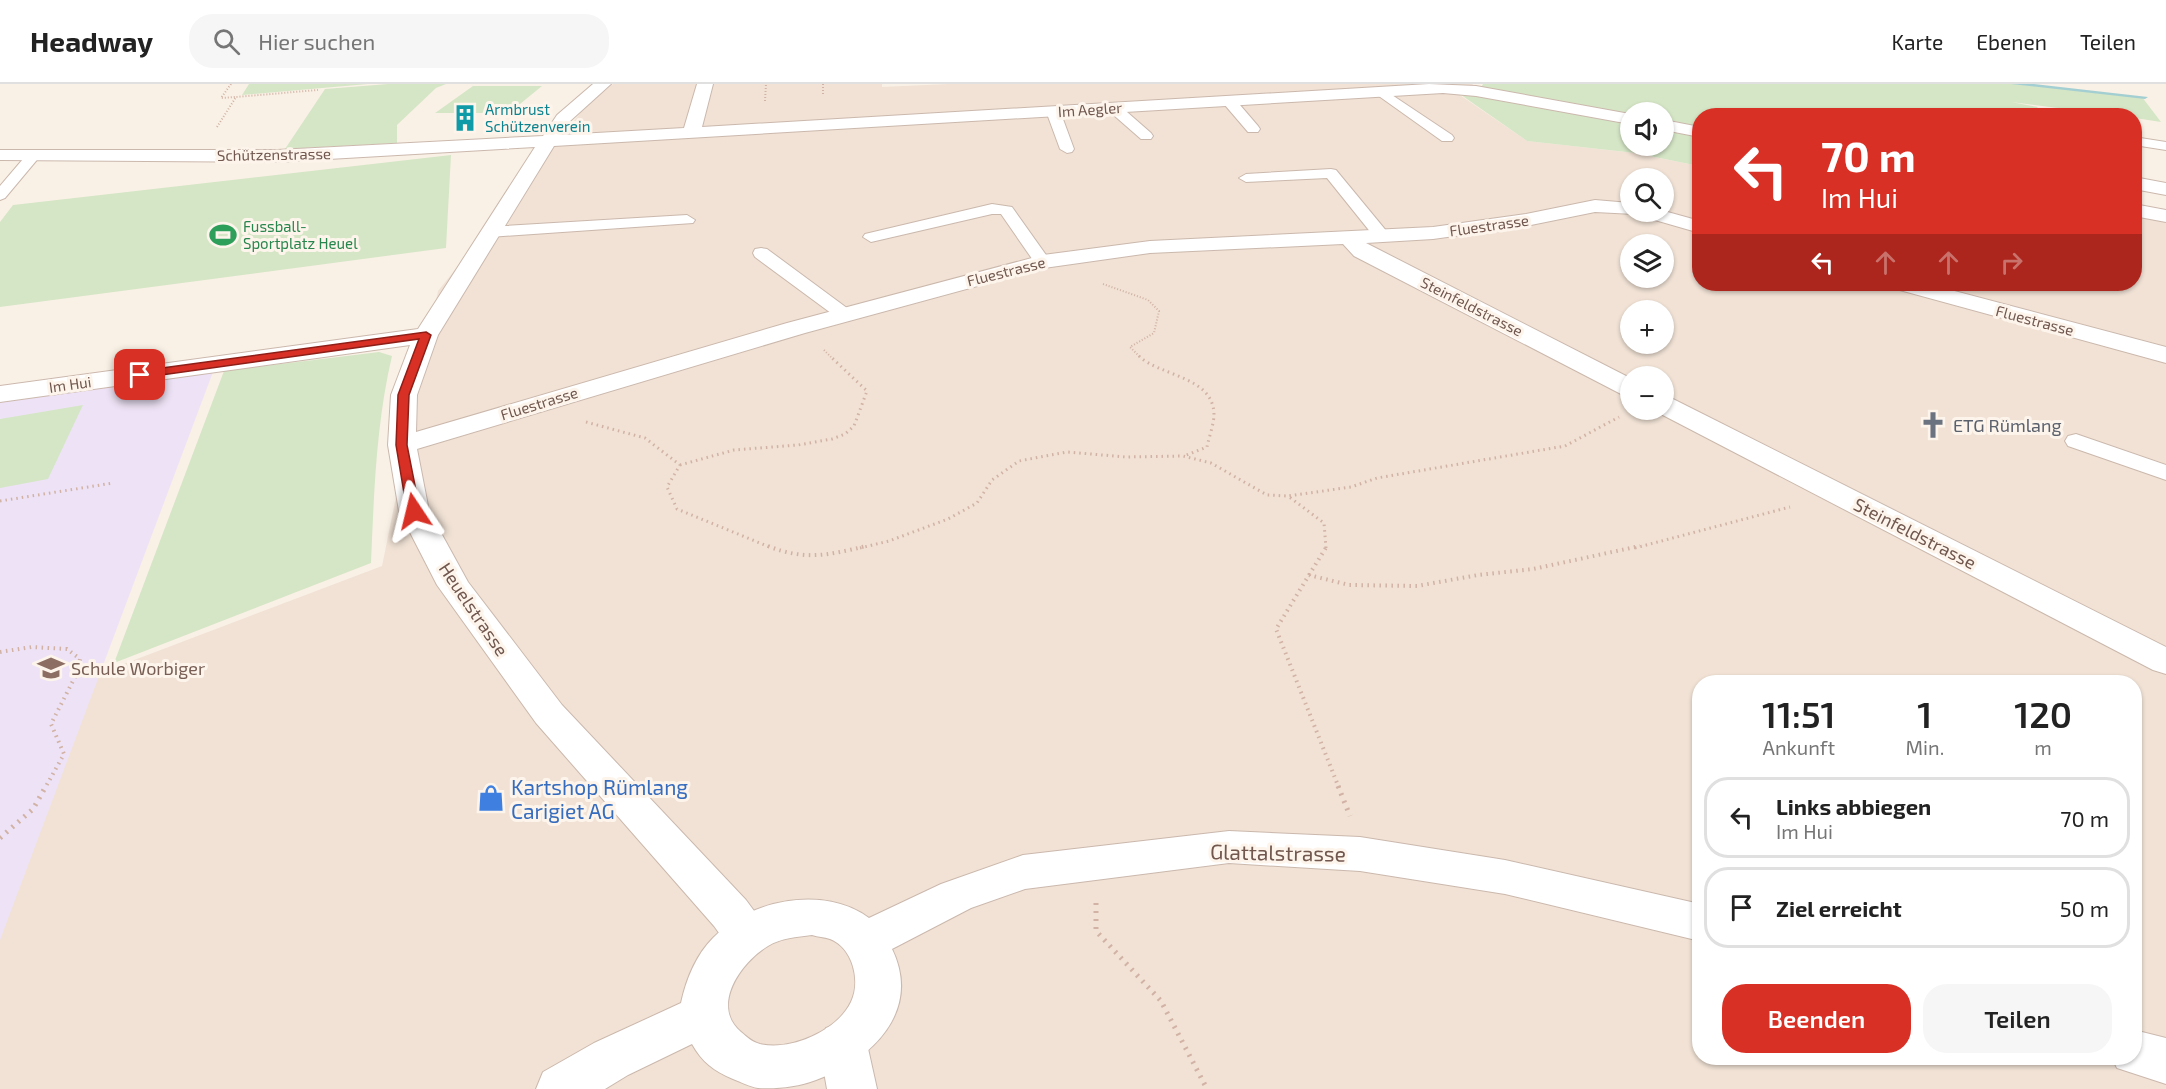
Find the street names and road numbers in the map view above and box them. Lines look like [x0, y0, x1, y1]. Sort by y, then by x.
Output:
street label: Im Aegler [1057, 98, 1123, 120]
street label: Schützenstrasse [217, 144, 331, 164]
street label: Fluestrasse [1448, 211, 1530, 239]
street label: Fluestrasse [965, 253, 1047, 289]
street label: Steinfeldstrasse [1418, 273, 1526, 339]
street label: Fluestrasse [1994, 301, 2076, 339]
street label: Im Hui [48, 372, 92, 396]
street label: Fluestrasse [498, 383, 580, 423]
street label: Steinfeldstrasse [1850, 493, 1980, 573]
street label: Heuelstrasse [435, 558, 513, 660]
street label: Glattalstrasse [1210, 838, 1346, 866]

